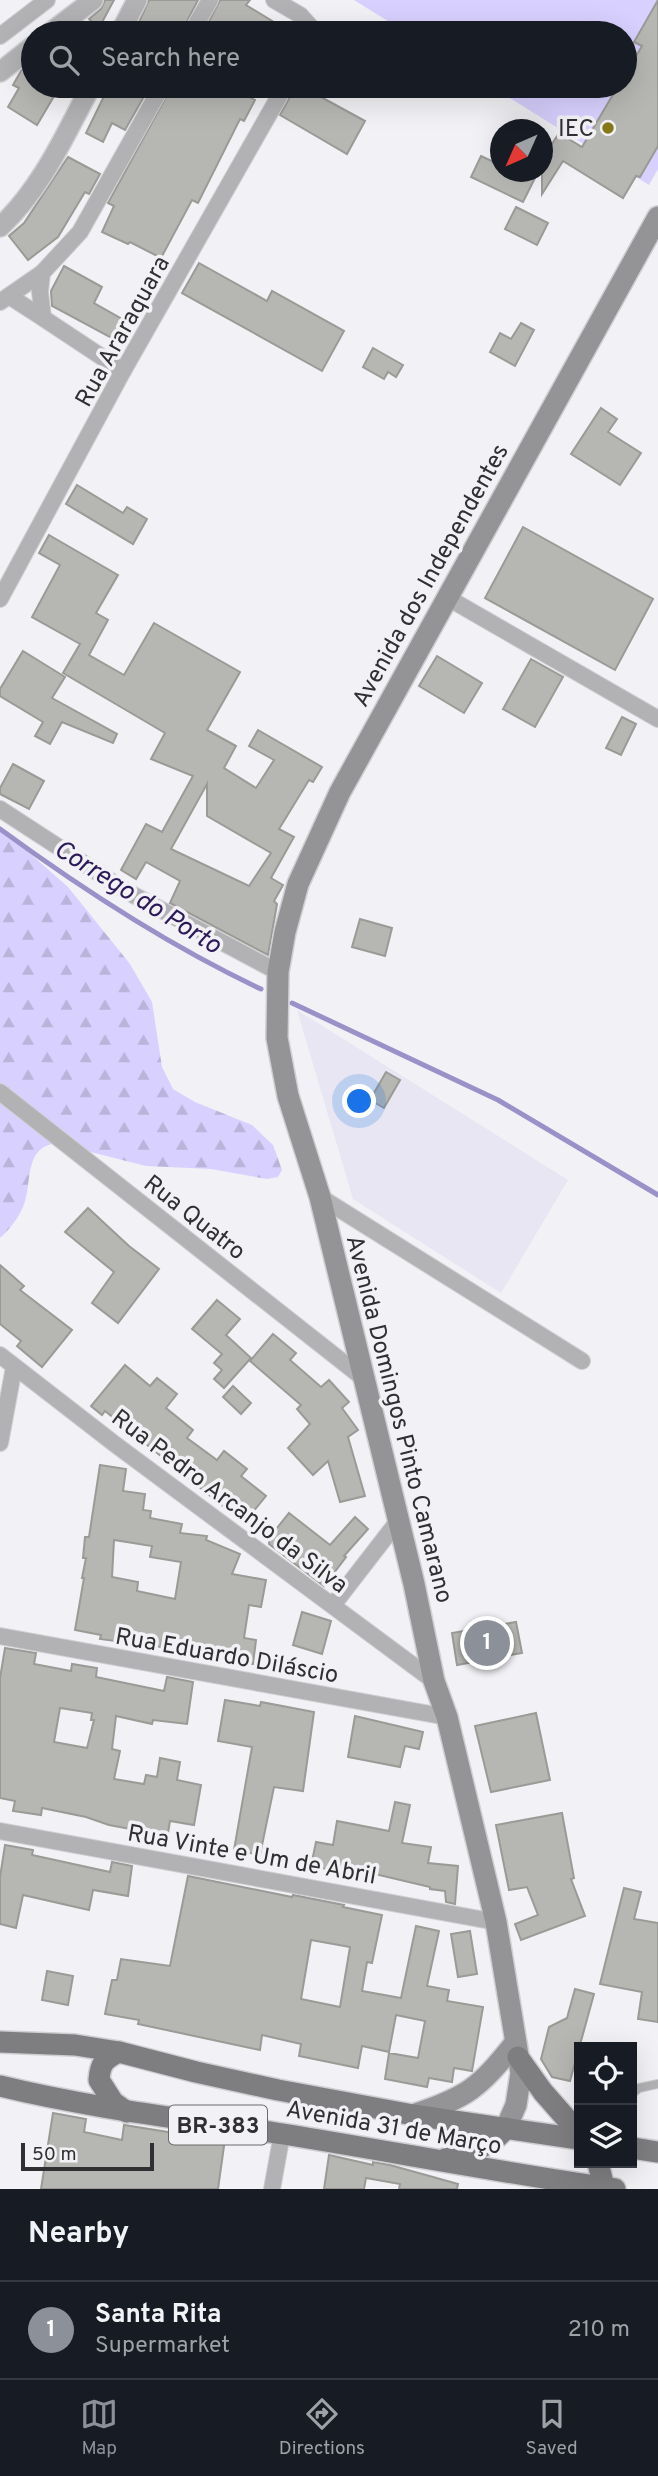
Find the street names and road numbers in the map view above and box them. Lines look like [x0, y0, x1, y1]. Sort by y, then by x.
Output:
street label: Rua Araraquara [70, 251, 178, 413]
street label: Avenida dos Independentes [347, 439, 517, 713]
street label: Rua Quatro [137, 1169, 251, 1268]
street label: Avenida Domingos Pinto Camarano [338, 1232, 458, 1607]
street label: Rua Pedro Arcanjo da Silva [105, 1404, 353, 1601]
street label: Rua Eduardo Diláscio [113, 1623, 341, 1691]
street label: Rua Vinte e Um de Abril [125, 1819, 378, 1893]
street label: Avenida 31 de Março [283, 2095, 504, 2163]
road number: BR-383 [169, 2106, 267, 2144]

